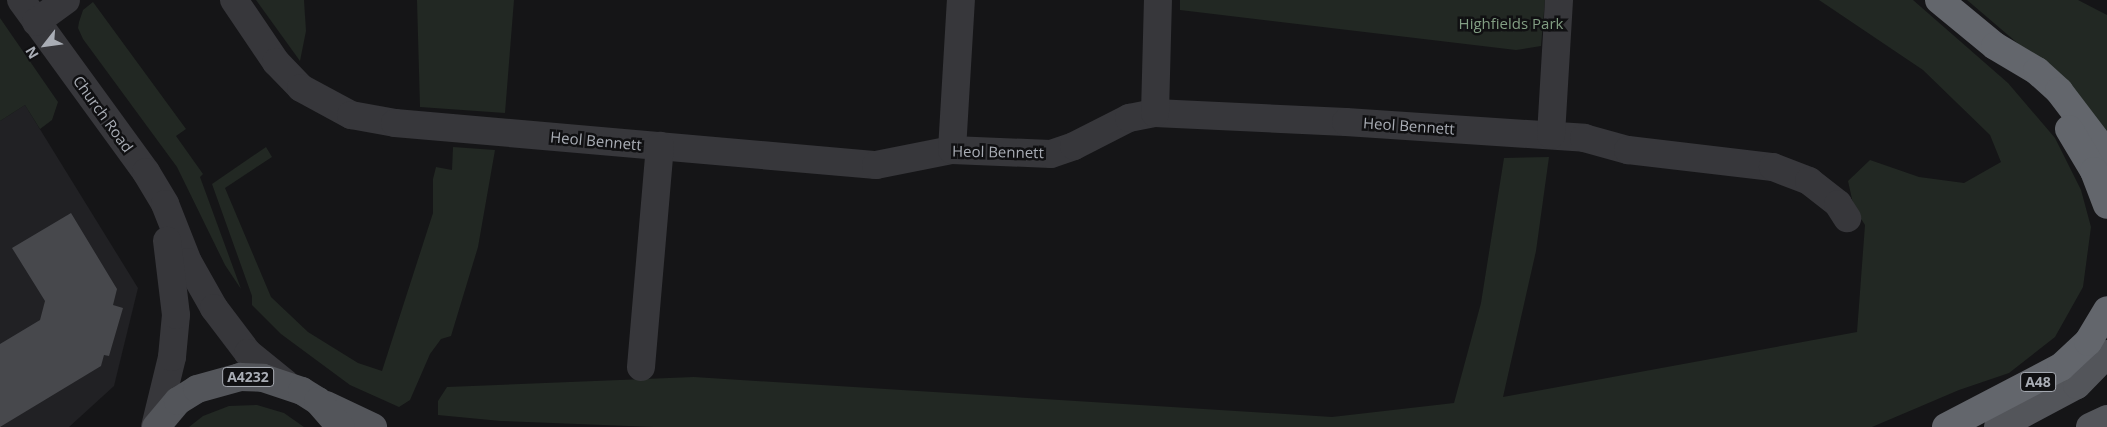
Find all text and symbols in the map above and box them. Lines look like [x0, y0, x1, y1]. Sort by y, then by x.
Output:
park label: Highfields Park [1459, 15, 1563, 33]
north arrow [20, 20, 70, 70]
text: N [21, 43, 43, 62]
street label: Church Road [69, 72, 137, 156]
street label: Heol Bennett [1363, 114, 1455, 138]
street label: Heol Bennett [549, 128, 643, 154]
street label: Heol Bennett [952, 142, 1044, 162]
road number: A4232 [222, 366, 274, 388]
road number: A48 [2019, 371, 2057, 394]

